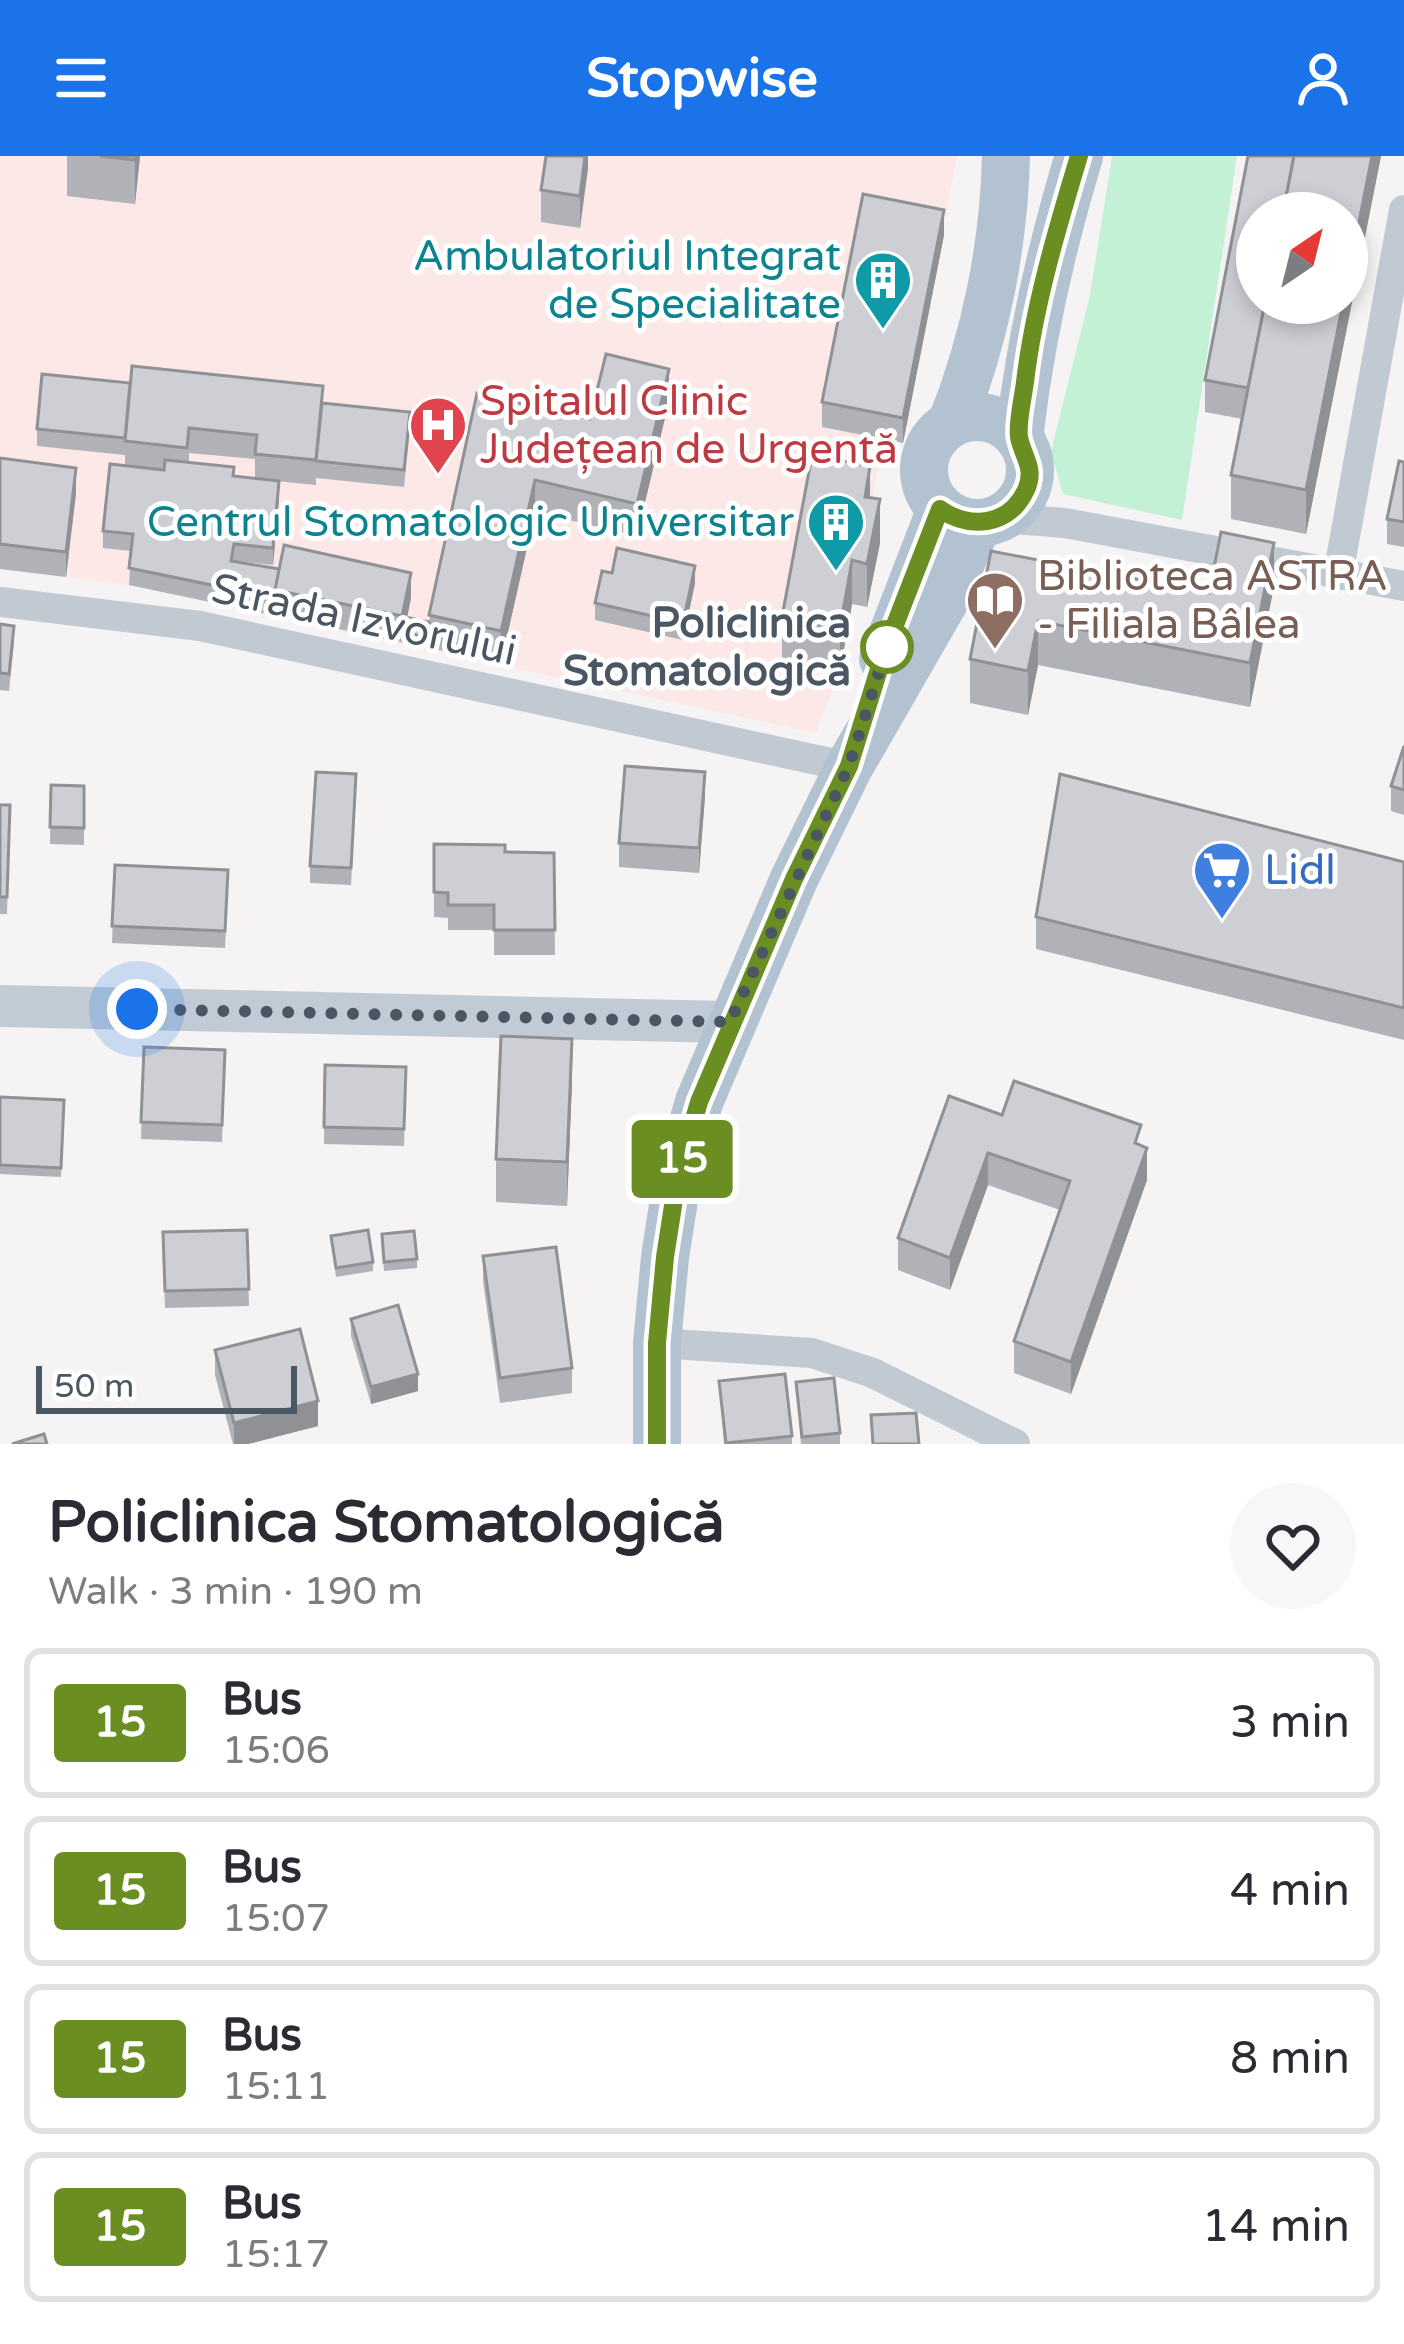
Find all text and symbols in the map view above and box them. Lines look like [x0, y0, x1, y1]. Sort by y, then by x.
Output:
icon: menu [48, 45, 114, 111]
icon: person [1290, 45, 1356, 111]
text: Stopwise [586, 46, 818, 111]
north arrow [1236, 192, 1368, 324]
map controls [1236, 192, 1368, 324]
place label: Ambulatoriul Integrat de Specialitate [413, 231, 841, 330]
building icon: Ambulatoriul Integrat de Specialitate [852, 249, 914, 331]
place label: Spitalul Clinic Județean de Urgentă [480, 376, 898, 475]
hospital icon: Spitalul Clinic Județean de Urgentă [407, 394, 469, 476]
building icon: Centrul Stomatologic Universitar [805, 491, 867, 573]
place label: Centrul Stomatologic Universitar [147, 497, 794, 548]
place label: Biblioteca ASTRA - Filiala Bâlea [1037, 551, 1388, 650]
street label: Strada Izvorului [207, 563, 521, 677]
library icon: Biblioteca ASTRA - Filiala Bâlea [964, 569, 1026, 651]
place label: Policlinica Stomatologică [563, 598, 851, 697]
marker: Policlinica Stomatologică [862, 622, 912, 672]
supermarket icon: Lidl [1191, 839, 1253, 921]
place label: Lidl [1264, 845, 1336, 896]
your location [107, 979, 167, 1039]
line badge: 15 [628, 1120, 736, 1198]
text: 15 [656, 1133, 708, 1184]
scale bar [36, 1360, 297, 1413]
text: 50 m [54, 1367, 134, 1406]
button: heart [1230, 1483, 1356, 1609]
text: Policlinica Stomatologică [48, 1489, 724, 1557]
text: Walk · 3 min · 190 m [48, 1568, 423, 1615]
text: Bus [222, 1673, 302, 1727]
text: 3 min [1230, 1696, 1350, 1750]
text: 15 [94, 1697, 146, 1748]
text: 15:06 [222, 1727, 330, 1774]
text: Bus [222, 1841, 302, 1895]
text: 4 min [1230, 1864, 1350, 1918]
text: 15 [94, 1865, 146, 1916]
text: 15:07 [222, 1895, 330, 1942]
text: Bus [222, 2009, 302, 2063]
text: 8 min [1230, 2032, 1350, 2086]
text: 15 [94, 2033, 146, 2084]
text: 15:11 [222, 2063, 330, 2110]
text: Bus [222, 2177, 302, 2231]
text: 14 min [1202, 2200, 1350, 2254]
text: 15 [94, 2201, 146, 2252]
text: 15:17 [222, 2231, 330, 2278]

